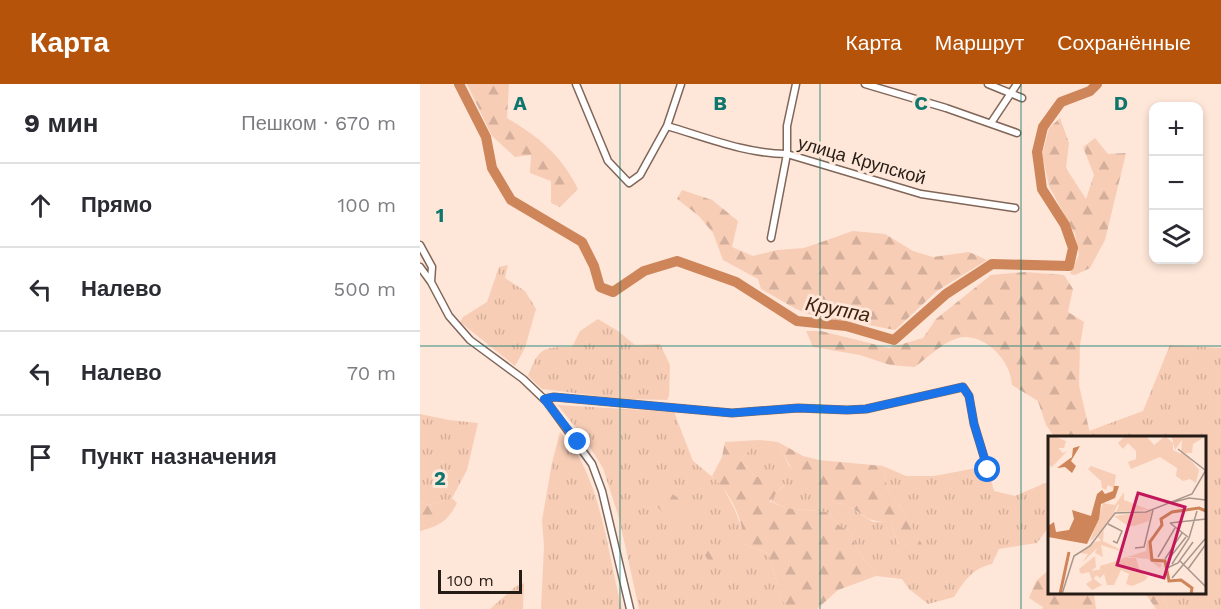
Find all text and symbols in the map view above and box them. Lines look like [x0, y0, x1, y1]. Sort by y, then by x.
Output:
text: Карта [30, 26, 109, 59]
text: Карта [846, 30, 902, 55]
text: Маршрут [935, 30, 1024, 55]
text: Сохранённые [1057, 30, 1191, 55]
text: A [513, 91, 527, 115]
text: B [713, 91, 727, 115]
text: C [914, 91, 928, 115]
text: D [1114, 91, 1128, 115]
map controls [1149, 102, 1203, 264]
button: + [1149, 102, 1203, 156]
text: 9 мин [24, 108, 98, 138]
text: Пешком · 670 m [241, 111, 396, 135]
street label: улица Крупской [796, 132, 928, 188]
button: − [1149, 156, 1203, 210]
icon: ahead [24, 189, 57, 222]
text: Прямо [81, 192, 152, 217]
text: 100 m [337, 193, 396, 217]
text: 1 [436, 203, 444, 227]
button: layers [1149, 210, 1203, 264]
icon: left [24, 273, 57, 306]
text: Налево [81, 276, 162, 301]
text: 500 m [334, 277, 396, 301]
water label: Круппа [804, 291, 872, 327]
icon: left [24, 357, 57, 390]
text: Налево [81, 360, 162, 385]
text: 70 m [347, 361, 396, 385]
route end [564, 428, 590, 454]
inset map [1048, 436, 1206, 594]
icon: arrive [24, 441, 57, 474]
text: Пункт назначения [81, 444, 277, 469]
route start [974, 456, 1000, 482]
text: 2 [434, 466, 446, 490]
scale bar [438, 567, 522, 594]
text: 100 m [447, 571, 494, 590]

